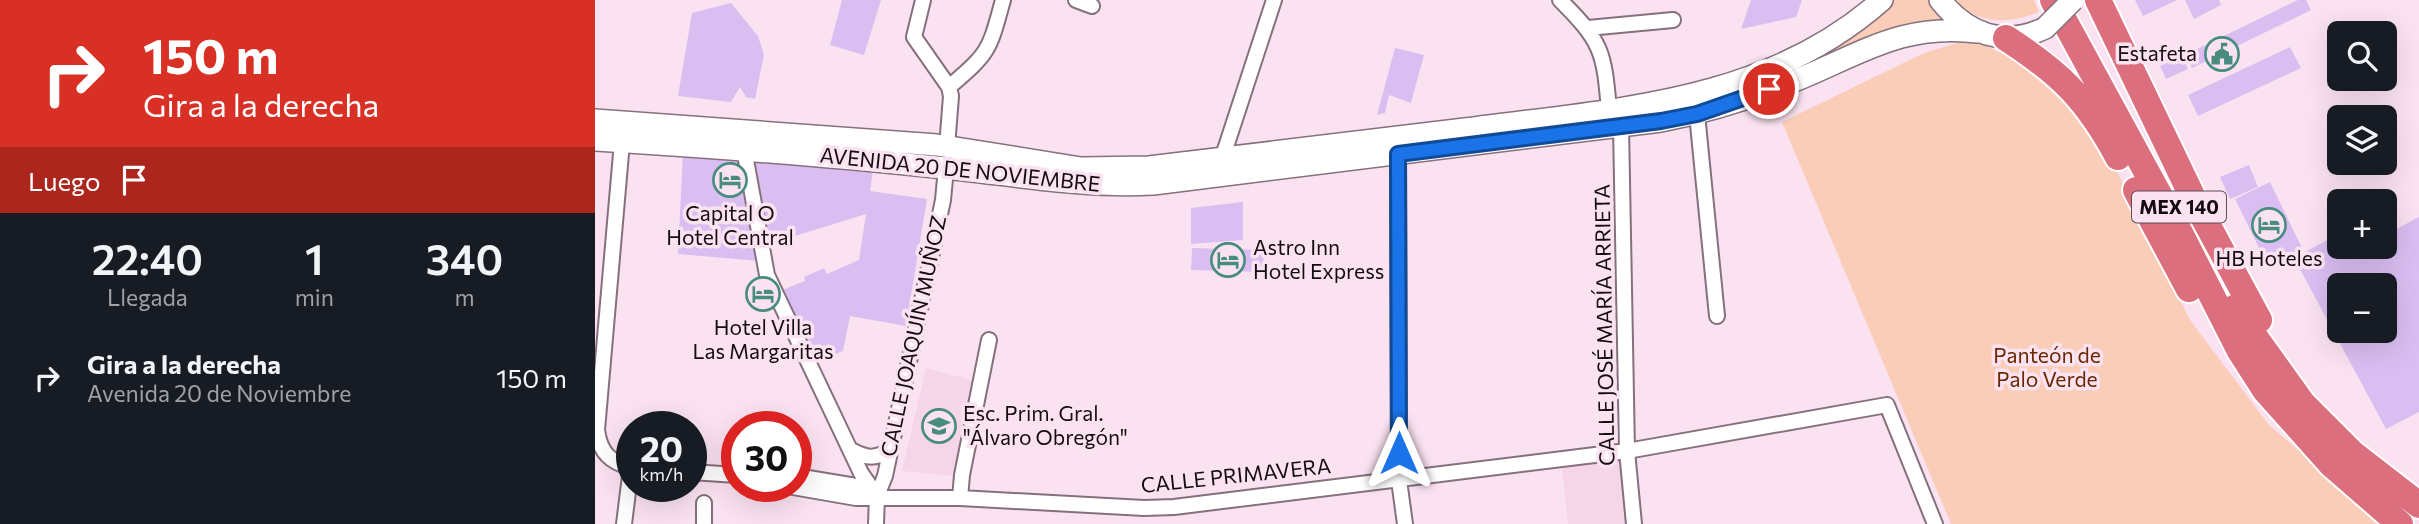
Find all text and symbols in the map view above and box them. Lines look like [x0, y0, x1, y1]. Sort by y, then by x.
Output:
map controls [2327, 21, 2397, 343]
button: search [2327, 21, 2397, 91]
text: 150 m [143, 24, 278, 84]
icon: right [28, 28, 119, 119]
public building icon: Estafeta [2203, 35, 2241, 73]
place label: Estafeta [2117, 40, 2197, 65]
pin [1739, 59, 1799, 119]
icon: arrive [1750, 70, 1788, 108]
text: Gira a la derecha [143, 84, 379, 124]
button: layers [2327, 105, 2397, 175]
street label: AVENIDA 20 DE NOVIEMBRE [819, 141, 1102, 196]
icon: arrive [115, 161, 153, 199]
hotel icon: Capital O Hotel Central [711, 161, 749, 199]
text: Luego [28, 165, 101, 196]
street label: CALLE JOSÉ MARÍA ARRIETA [1589, 184, 1618, 466]
button: + [2327, 189, 2397, 259]
road number: MEX 140 [2132, 192, 2226, 223]
place label: Capital O Hotel Central [666, 200, 794, 249]
hotel icon: HB Hoteles [2250, 206, 2288, 244]
street label: CALLE JOAQUÍN MUÑOZ [875, 213, 950, 459]
text: 22:40 [92, 232, 203, 284]
text: 1 [305, 232, 324, 284]
text: 340 [426, 232, 503, 284]
place label: Astro Inn Hotel Express [1253, 234, 1384, 283]
hotel icon: Astro Inn Hotel Express [1209, 241, 1247, 279]
place label: HB Hoteles [2216, 245, 2322, 270]
button: − [2327, 273, 2397, 343]
hotel icon: Hotel Villa Las Margaritas [744, 275, 782, 313]
text: Llegada [107, 283, 188, 311]
text: min [295, 283, 334, 311]
text: m [454, 283, 474, 311]
place label: Hotel Villa Las Margaritas [693, 314, 834, 363]
park label: Panteón de Palo Verde [1993, 342, 2101, 391]
text: Gira a la derecha [87, 348, 281, 379]
icon: right [28, 359, 66, 397]
text: 150 m [496, 362, 567, 393]
text: Avenida 20 de Noviembre [87, 379, 351, 407]
place label: Esc. Prim. Gral. "Álvaro Obregón" [963, 400, 1128, 449]
school or university icon: Esc. Prim. Gral. "Álvaro Obregón" [920, 407, 958, 445]
speed limit sign: 30 [721, 411, 812, 502]
position arrow [1362, 416, 1436, 490]
text: 20 [640, 426, 683, 469]
street label: CALLE PRIMAVERA [1140, 452, 1332, 497]
text: km/h [640, 463, 683, 485]

